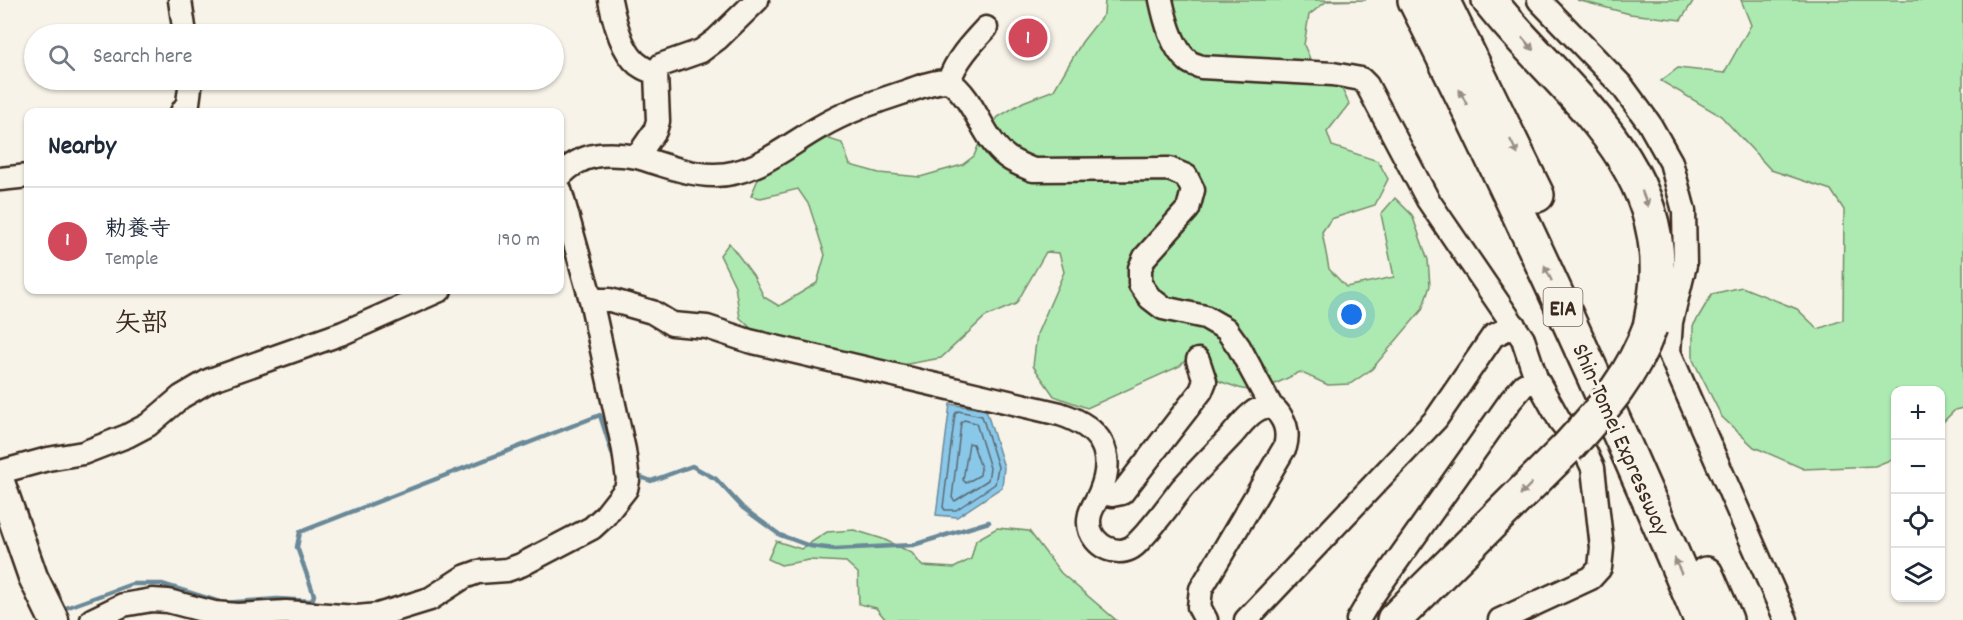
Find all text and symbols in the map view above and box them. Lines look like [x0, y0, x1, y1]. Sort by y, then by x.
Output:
pin: 1 [1008, 15, 1048, 60]
search box [24, 24, 564, 90]
one-way arrow [1521, 36, 1534, 51]
icon: search [45, 41, 78, 74]
text: Search here [93, 42, 192, 73]
one-way arrow [1459, 89, 1468, 106]
text: Nearby [48, 129, 116, 166]
one-way arrow [1509, 138, 1518, 155]
one-way arrow [1640, 190, 1650, 208]
text: 勅養寺 [105, 215, 171, 246]
text: 1 [65, 227, 70, 255]
text: 190 m [497, 227, 540, 255]
text: Temple [105, 246, 158, 274]
one-way arrow [1543, 264, 1552, 281]
road number: E1A [1544, 288, 1582, 326]
your location [1337, 300, 1366, 329]
district label: 矢部 [114, 306, 168, 345]
street label: Shin-Tomei Expressway [1562, 339, 1677, 543]
map controls [1891, 386, 1945, 602]
button: + [1891, 386, 1945, 440]
button: − [1891, 440, 1945, 494]
one-way arrow [1518, 482, 1533, 496]
button: locate [1891, 494, 1945, 548]
button: layers [1891, 548, 1945, 602]
one-way arrow [1673, 557, 1683, 575]

